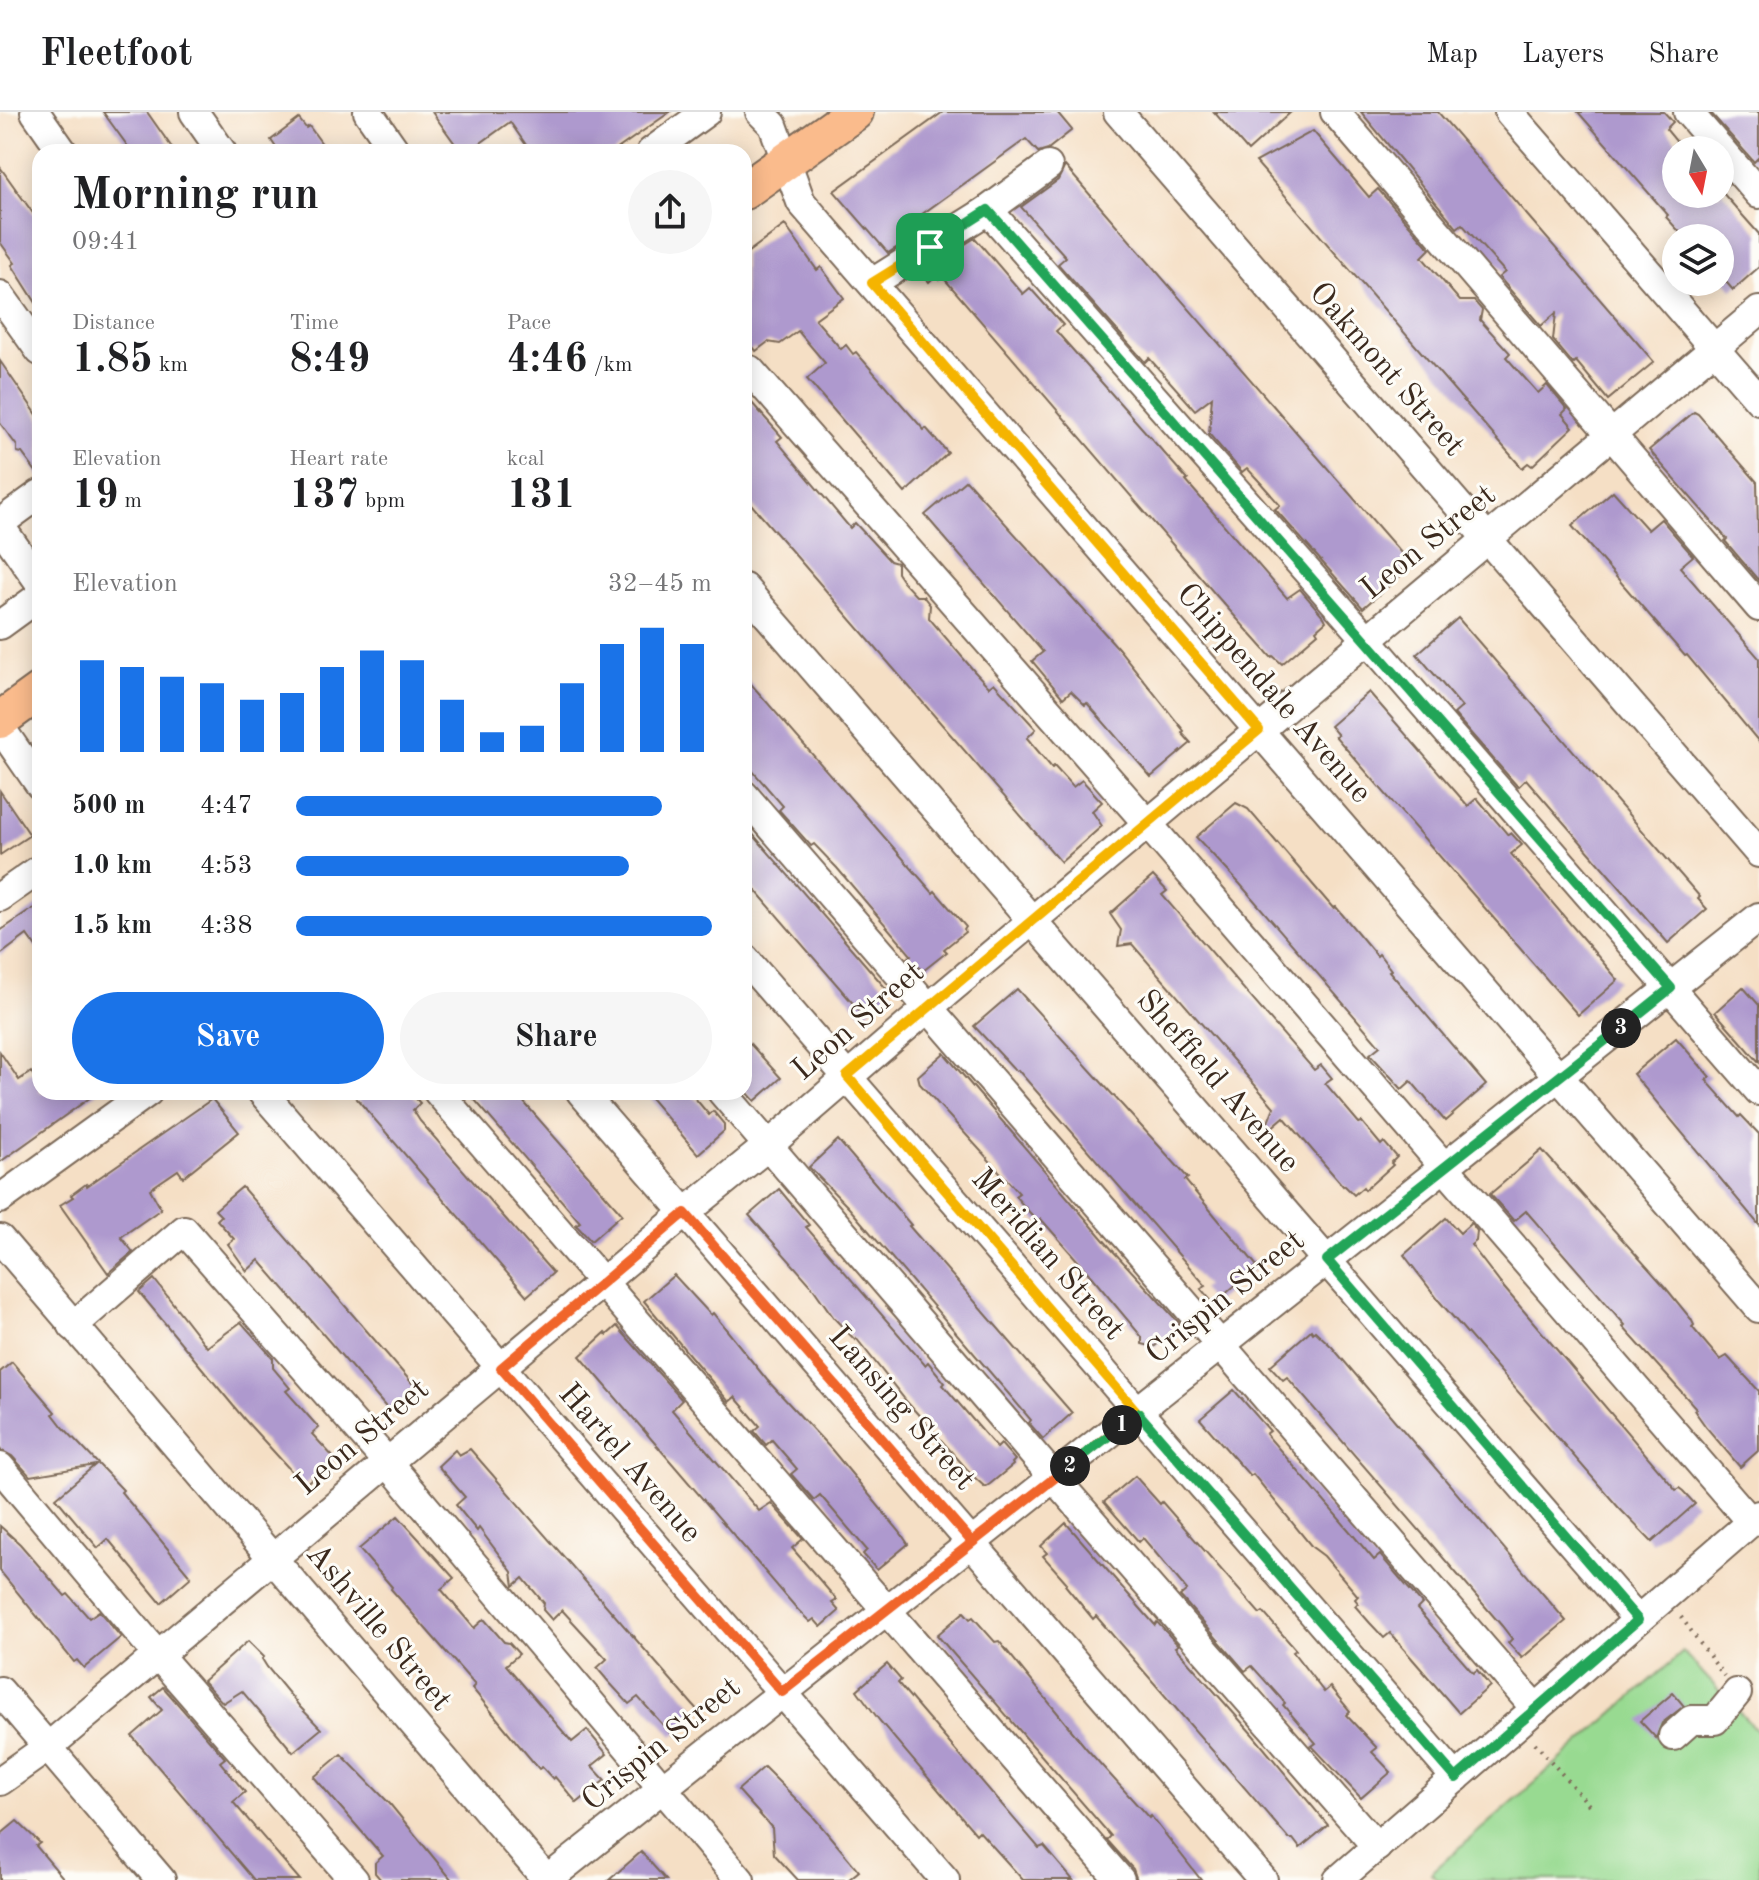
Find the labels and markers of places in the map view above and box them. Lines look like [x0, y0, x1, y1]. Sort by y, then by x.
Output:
pin [896, 213, 964, 281]
pin: 3 [1601, 1008, 1641, 1048]
pin: 1 [1102, 1405, 1142, 1445]
pin: 2 [1050, 1446, 1090, 1486]

